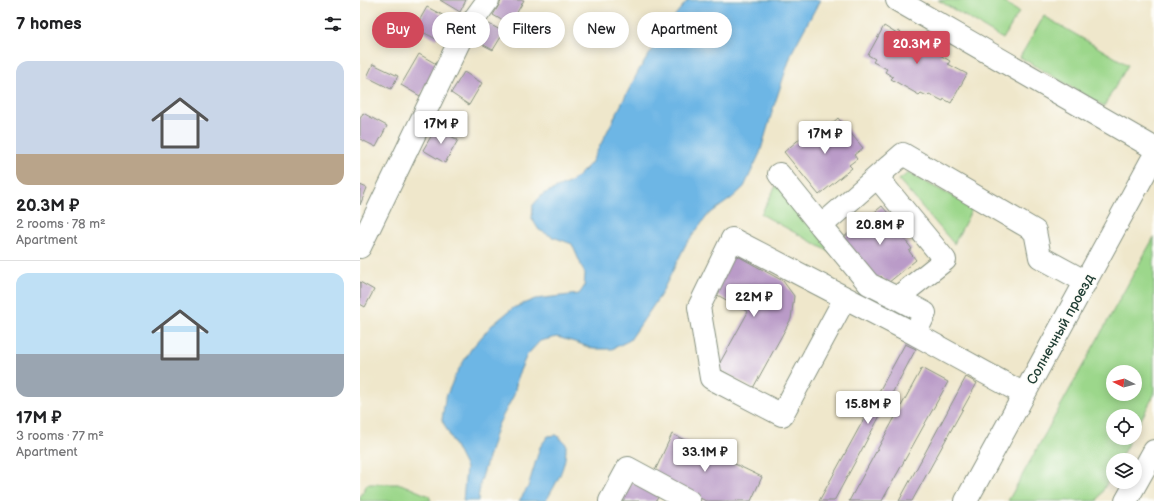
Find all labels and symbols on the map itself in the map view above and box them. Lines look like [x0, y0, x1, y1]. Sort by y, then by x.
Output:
pin: 20.3M ₽ [880, 31, 954, 65]
pin: 17M ₽ [413, 111, 469, 145]
pin: 17M ₽ [797, 121, 853, 155]
pin: 20.8M ₽ [843, 212, 917, 246]
street label: Солнечный проезд [1023, 271, 1098, 387]
pin: 22M ₽ [726, 284, 782, 318]
north arrow [1106, 365, 1142, 401]
pin: 15.8M ₽ [831, 391, 905, 425]
pin: 33.1M ₽ [668, 439, 742, 473]

